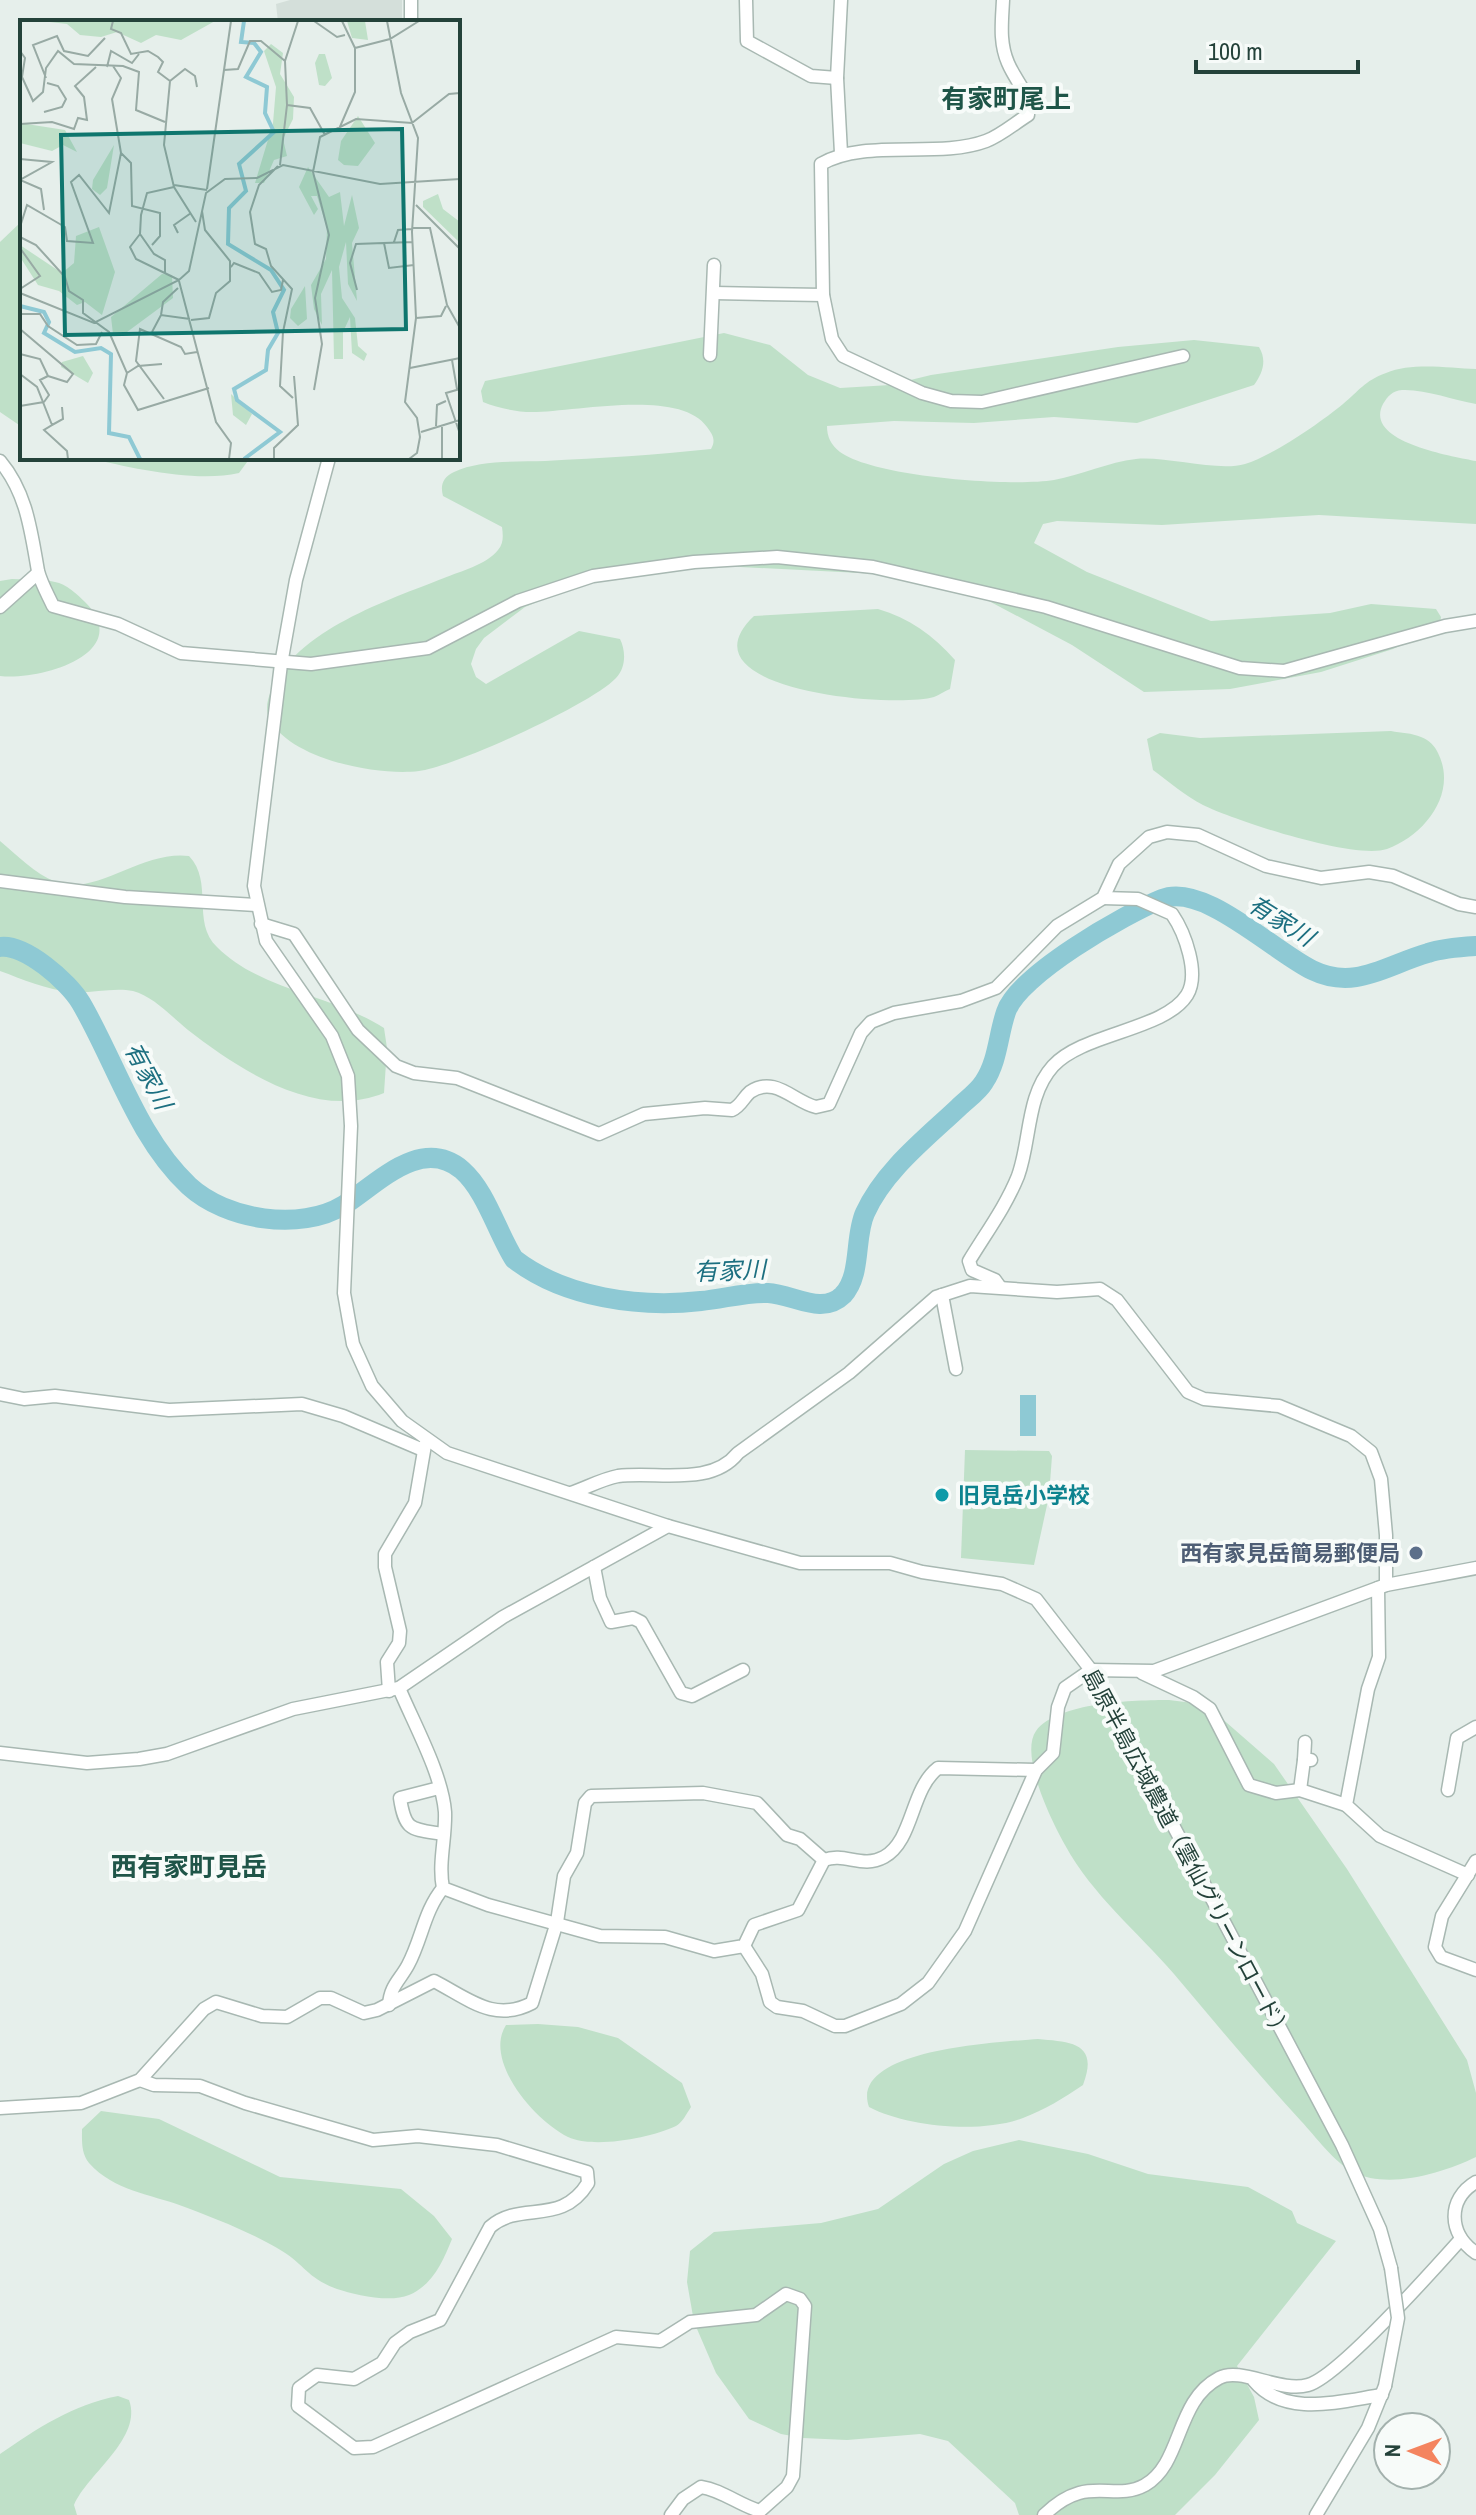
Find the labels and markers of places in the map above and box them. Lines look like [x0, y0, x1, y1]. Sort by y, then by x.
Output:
place label: 旧見岳小学校 [958, 1480, 1090, 1510]
marker: 旧見岳小学校 [933, 1486, 951, 1504]
place label: 西有家見岳簡易郵便局 [1180, 1538, 1400, 1568]
marker: 西有家見岳簡易郵便局 [1407, 1544, 1425, 1562]

